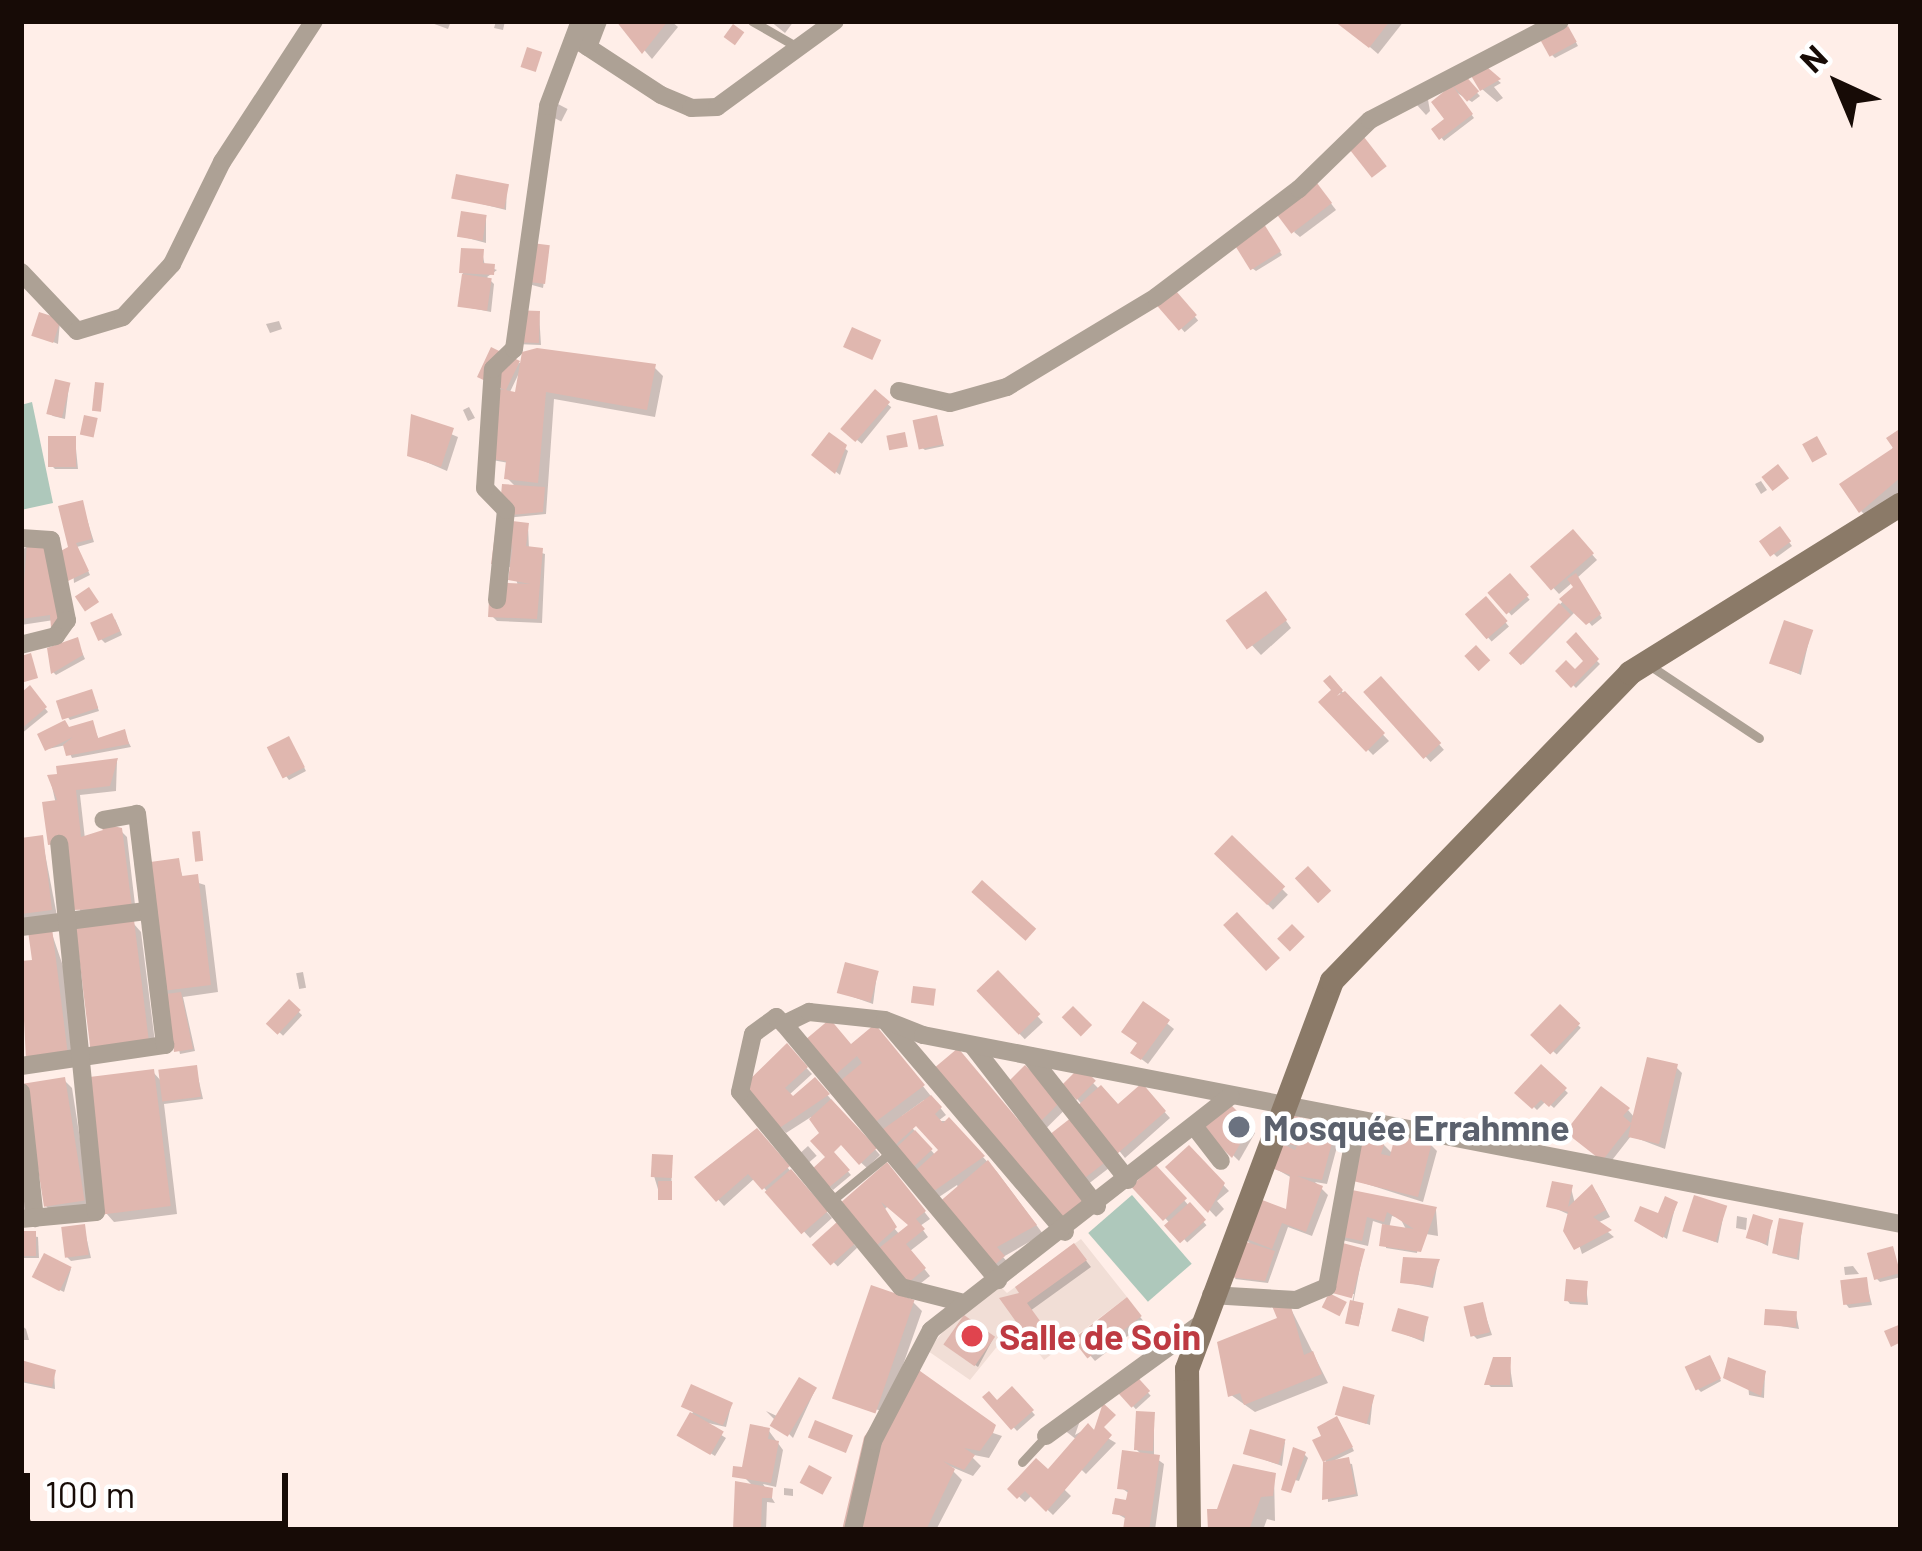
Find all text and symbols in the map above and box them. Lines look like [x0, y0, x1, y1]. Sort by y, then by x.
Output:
north arrow [1778, 24, 1898, 144]
text: N [1791, 36, 1835, 80]
place label: Mosquée Errahmne [1263, 1105, 1570, 1149]
marker: Mosquée Errahmne [1226, 1114, 1252, 1140]
place label: Salle de Soin [999, 1314, 1201, 1358]
marker: Salle de Soin [956, 1320, 988, 1352]
scale bar [30, 1449, 294, 1523]
text: 100 m [45, 1472, 135, 1515]

